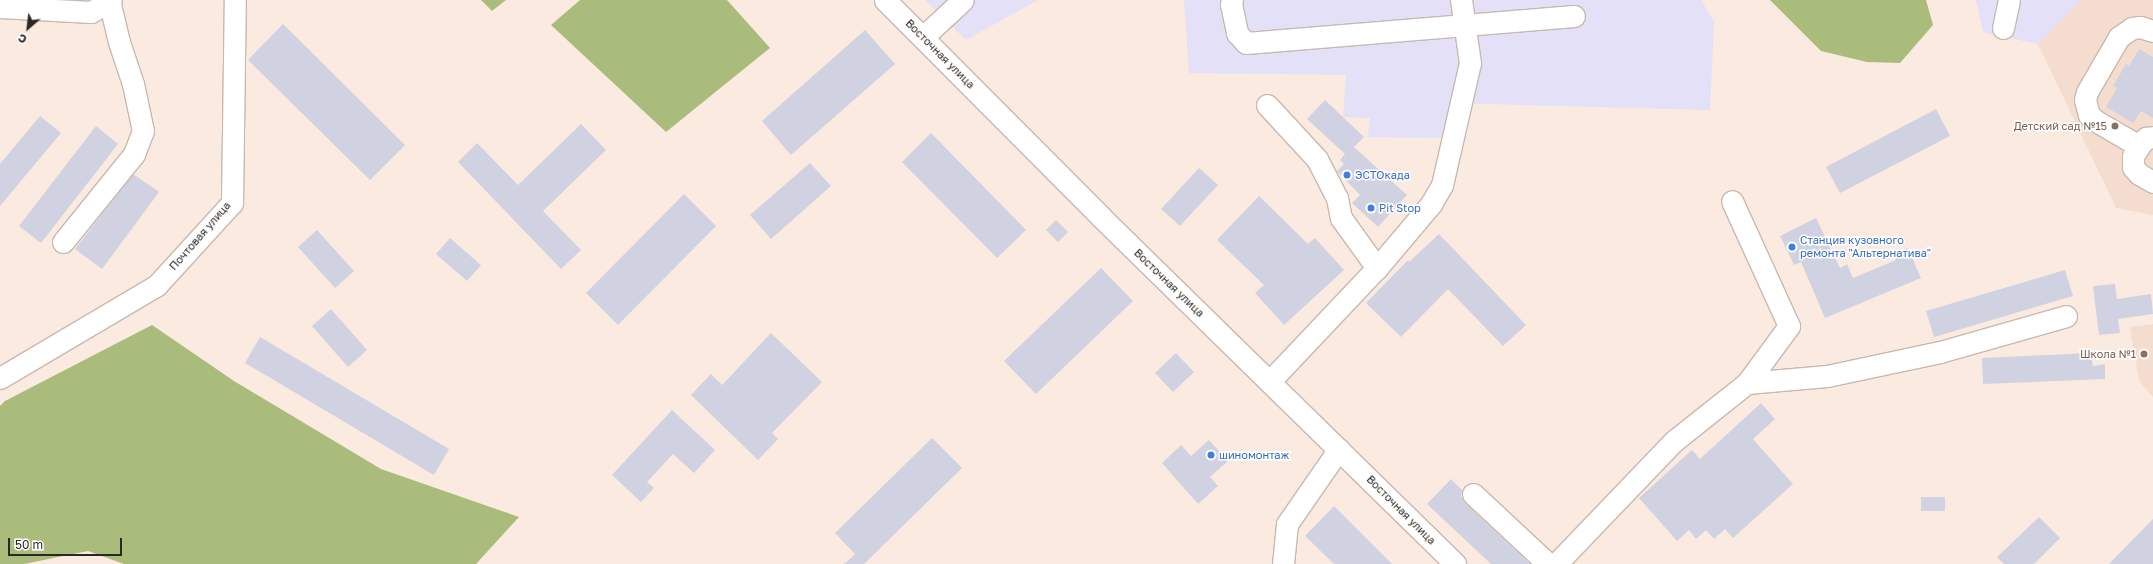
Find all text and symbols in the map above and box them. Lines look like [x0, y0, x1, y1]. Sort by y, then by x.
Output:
north arrow [8, 8, 48, 48]
street label: Восточная улица [903, 17, 977, 91]
text: С [16, 31, 29, 47]
place label: Детский сад №15 [2014, 119, 2107, 133]
marker: Детский сад №15 [2110, 121, 2120, 131]
place label: ЭСТОкада [1355, 168, 1410, 182]
marker: ЭСТОкада [1342, 170, 1352, 180]
street label: Почтовая улица [167, 199, 233, 273]
place label: Pit Stop [1379, 201, 1421, 215]
marker: Pit Stop [1366, 203, 1376, 213]
place label: Станция кузовного ремонта "Альтернатива" [1800, 234, 1931, 260]
marker: Станция кузовного ремонта "Альтернатива" [1787, 242, 1797, 252]
street label: Восточная улица [1131, 246, 1207, 320]
place label: Школа №1 [2080, 347, 2136, 361]
marker: Школа №1 [2139, 349, 2149, 359]
place label: шиномонтаж [1219, 448, 1289, 462]
marker: шиномонтаж [1206, 450, 1216, 460]
street label: Восточная улица [1364, 473, 1438, 547]
scale bar [10, 530, 124, 556]
text: 50 m [15, 537, 43, 552]

